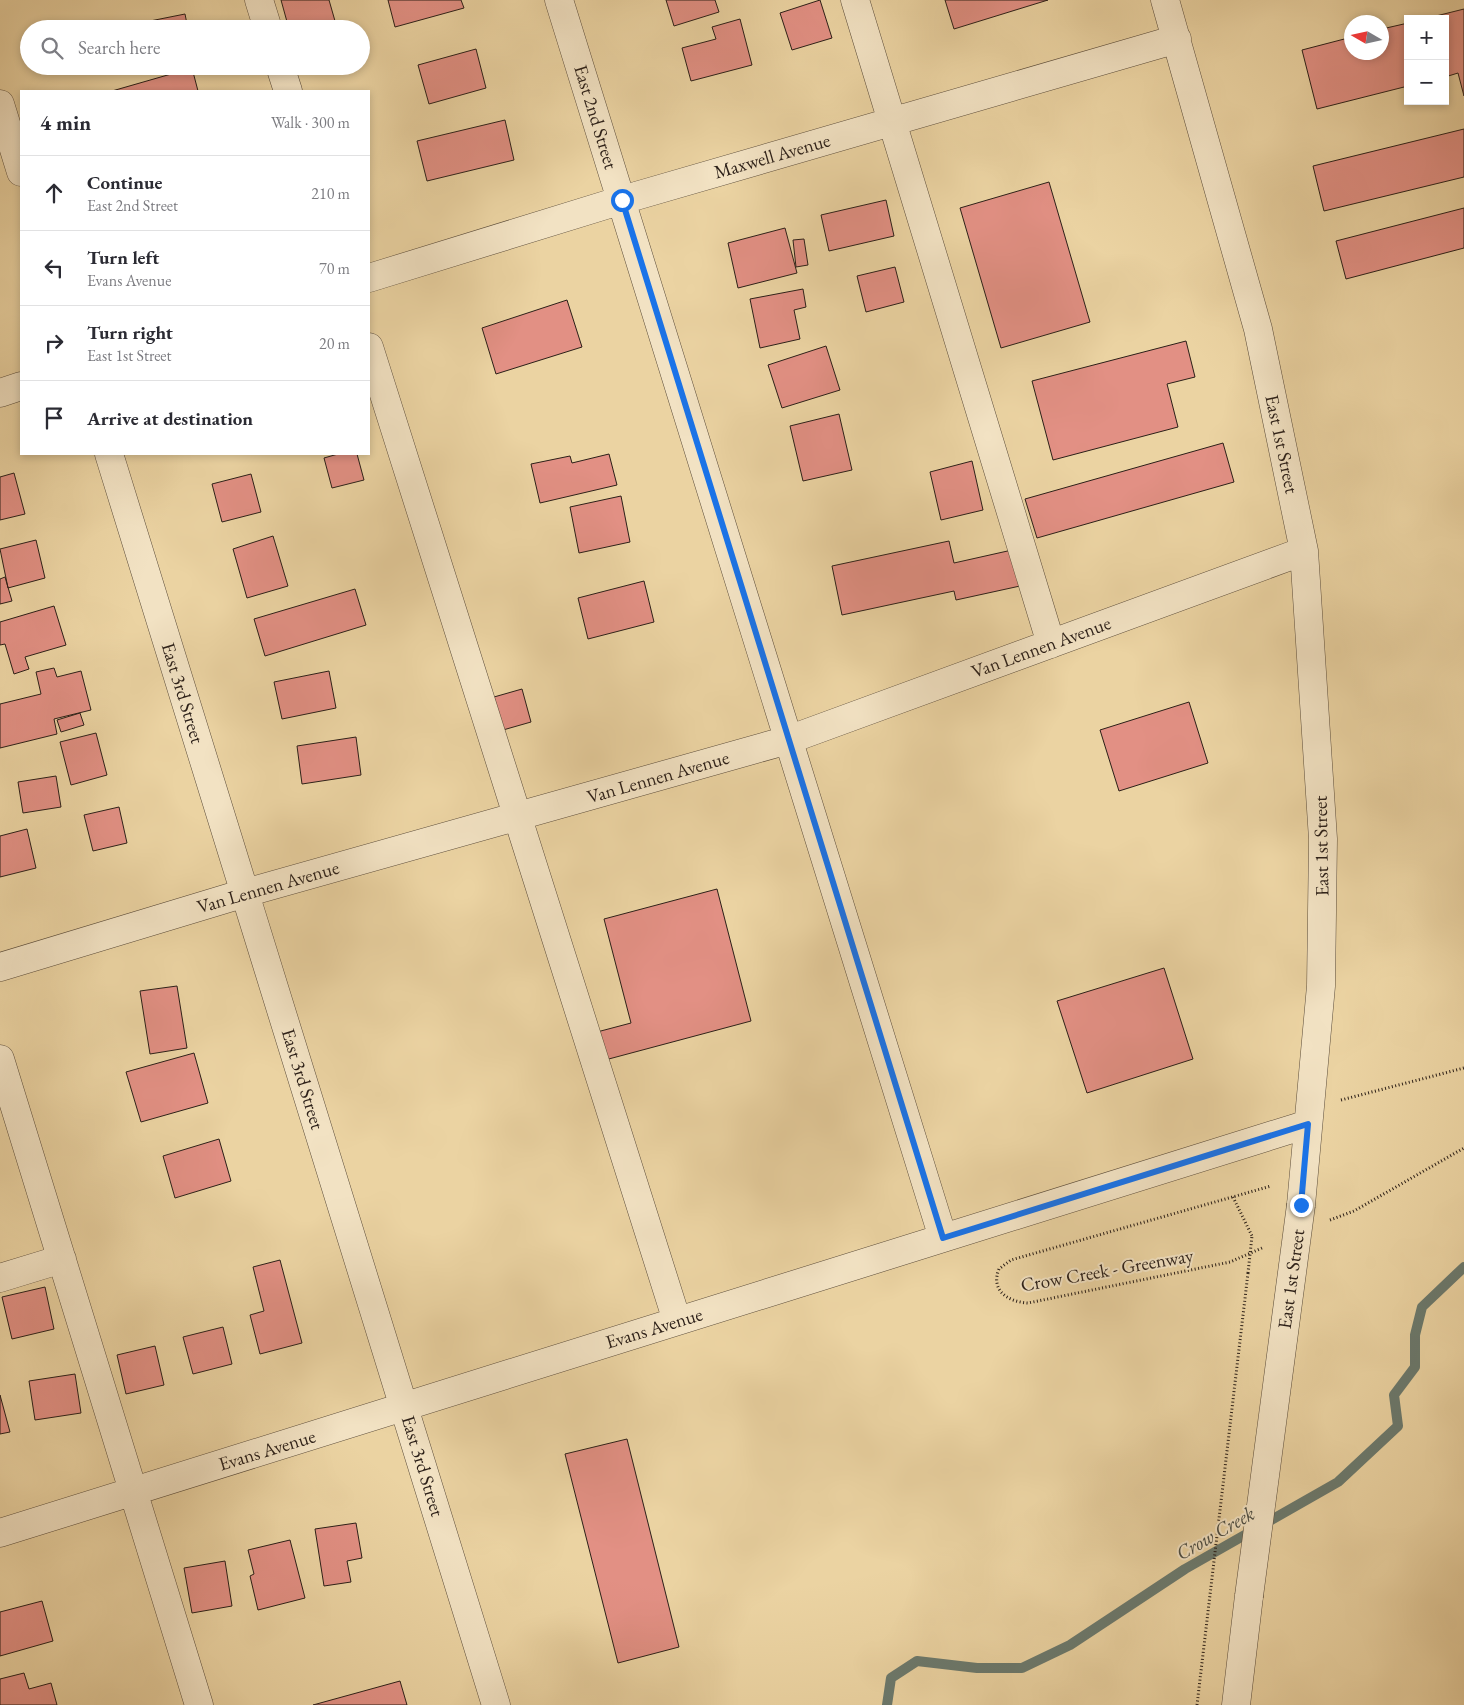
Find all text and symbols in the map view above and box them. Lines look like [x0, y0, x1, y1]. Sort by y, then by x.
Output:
north arrow [1344, 15, 1389, 60]
map controls [1404, 15, 1449, 105]
button: + [1404, 15, 1449, 60]
search box [20, 20, 370, 75]
icon: search [38, 34, 66, 62]
text: Search here [78, 35, 160, 60]
button: − [1404, 60, 1449, 105]
street label: East 2nd Street [568, 62, 624, 172]
text: 4 min [40, 109, 91, 136]
text: Walk · 300 m [271, 112, 350, 133]
street label: Maxwell Avenue [711, 127, 833, 185]
text: Continue [87, 170, 162, 195]
icon: ahead [40, 179, 68, 207]
text: 210 m [311, 183, 350, 204]
route start [611, 189, 634, 212]
text: East 2nd Street [87, 195, 178, 216]
text: Turn left [87, 245, 159, 270]
icon: left [40, 254, 68, 282]
text: 70 m [319, 258, 350, 279]
text: Evans Avenue [87, 270, 171, 291]
text: Turn right [87, 320, 173, 345]
icon: right [40, 329, 68, 357]
text: 20 m [319, 333, 350, 354]
text: East 1st Street [87, 345, 172, 366]
street label: East 1st Street [1259, 392, 1305, 496]
icon: arrive [40, 404, 68, 432]
text: Arrive at destination [87, 406, 253, 431]
street label: Van Lennen Avenue [968, 610, 1114, 684]
street label: East 3rd Street [156, 639, 210, 747]
street label: Van Lennen Avenue [584, 745, 732, 809]
street label: East 1st Street [1308, 796, 1334, 896]
street label: Van Lennen Avenue [194, 855, 342, 919]
street label: East 3rd Street [276, 1025, 330, 1133]
route end [1290, 1194, 1313, 1217]
street label: East 1st Street [1272, 1227, 1310, 1331]
street label: Crow Creek - Greenway [1019, 1242, 1196, 1297]
street label: Evans Avenue [602, 1301, 706, 1355]
street label: East 3rd Street [396, 1412, 450, 1520]
street label: Evans Avenue [215, 1423, 319, 1477]
water label: Crow Creek [1171, 1500, 1259, 1566]

